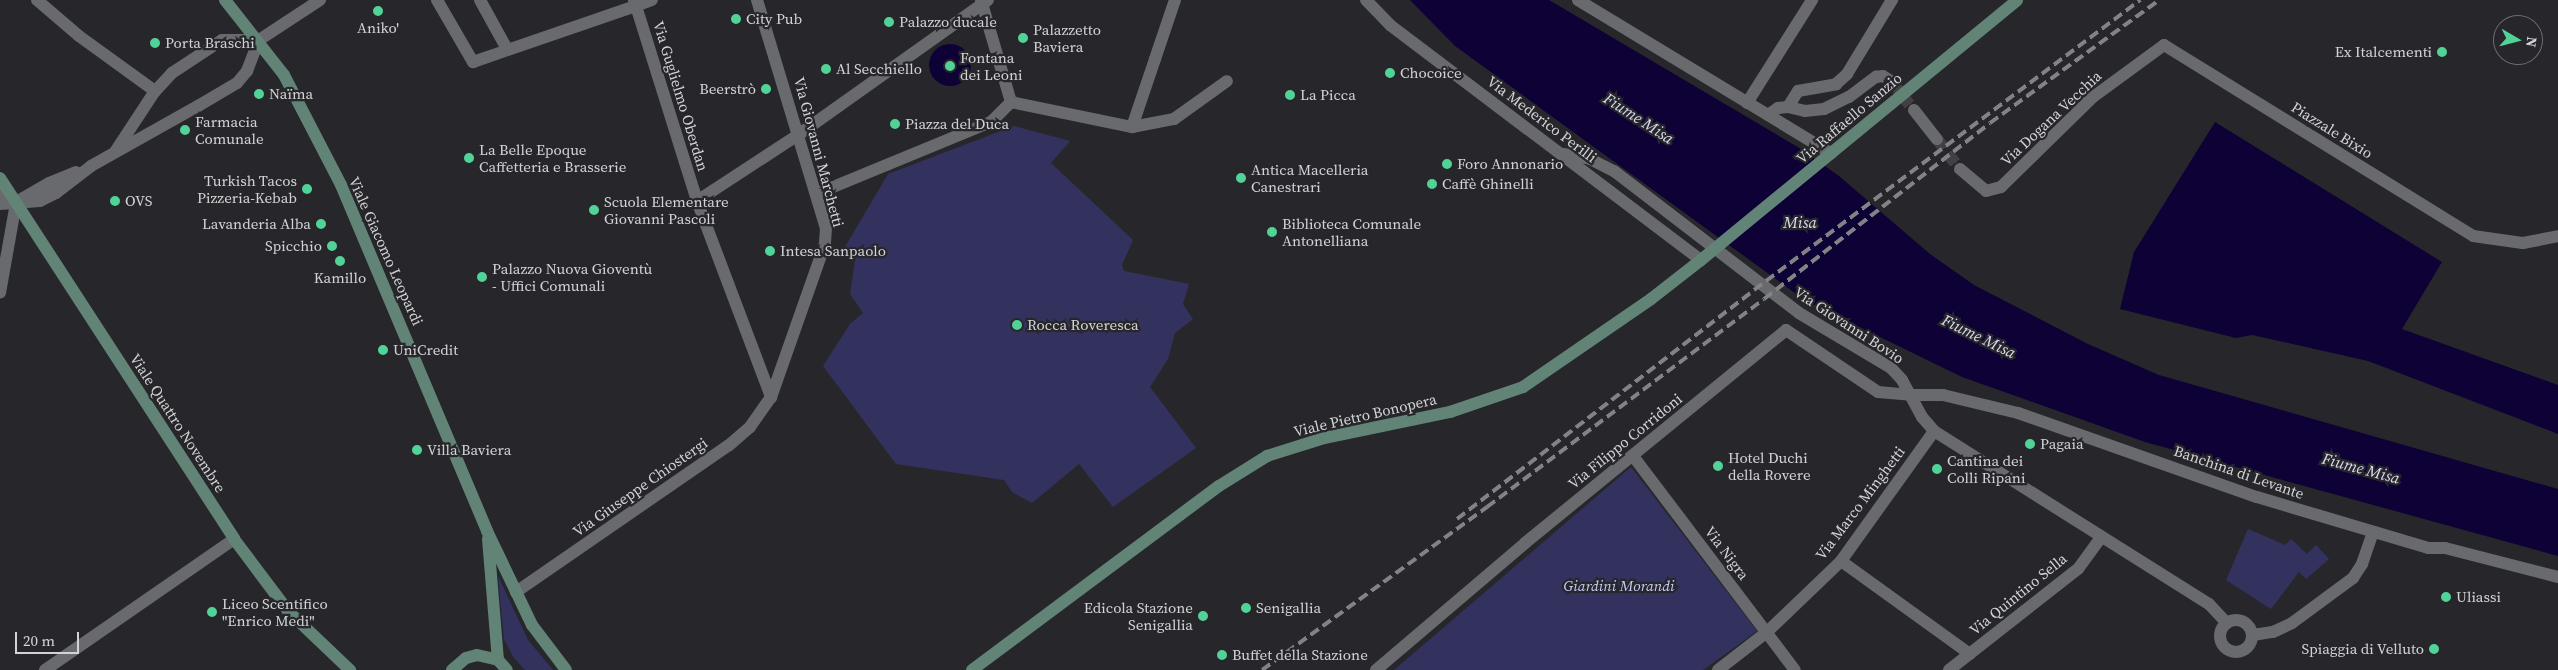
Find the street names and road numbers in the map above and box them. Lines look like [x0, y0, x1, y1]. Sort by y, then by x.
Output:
street label: Via Guglielmo Oberdan [650, 19, 712, 173]
street label: Via Dogana Vecchia [1997, 67, 2105, 169]
street label: Via Raffaello Sanzio [1793, 69, 1905, 167]
street label: Via Mederico Perilli [1484, 72, 1600, 166]
street label: Via Giovanni Marchetti [790, 75, 848, 229]
street label: Piazzale Bixio [2288, 98, 2376, 162]
street label: Viale Giacomo Leopardi [345, 174, 427, 328]
street label: Via Giovanni Bovio [1791, 283, 1907, 367]
street label: Viale Quattro Novembre [126, 350, 230, 496]
street label: Viale Pietro Bonopera [1292, 390, 1438, 440]
street label: Via Filippo Corridoni [1564, 390, 1686, 492]
street label: Via Giuseppe Chiostergi [569, 434, 711, 540]
street label: Banchina di Levante [2172, 441, 2306, 503]
street label: Via Marco Minghetti [1812, 443, 1908, 563]
street label: Via Nigra [1701, 523, 1753, 583]
street label: Via Quintino Sella [1966, 549, 2070, 639]

